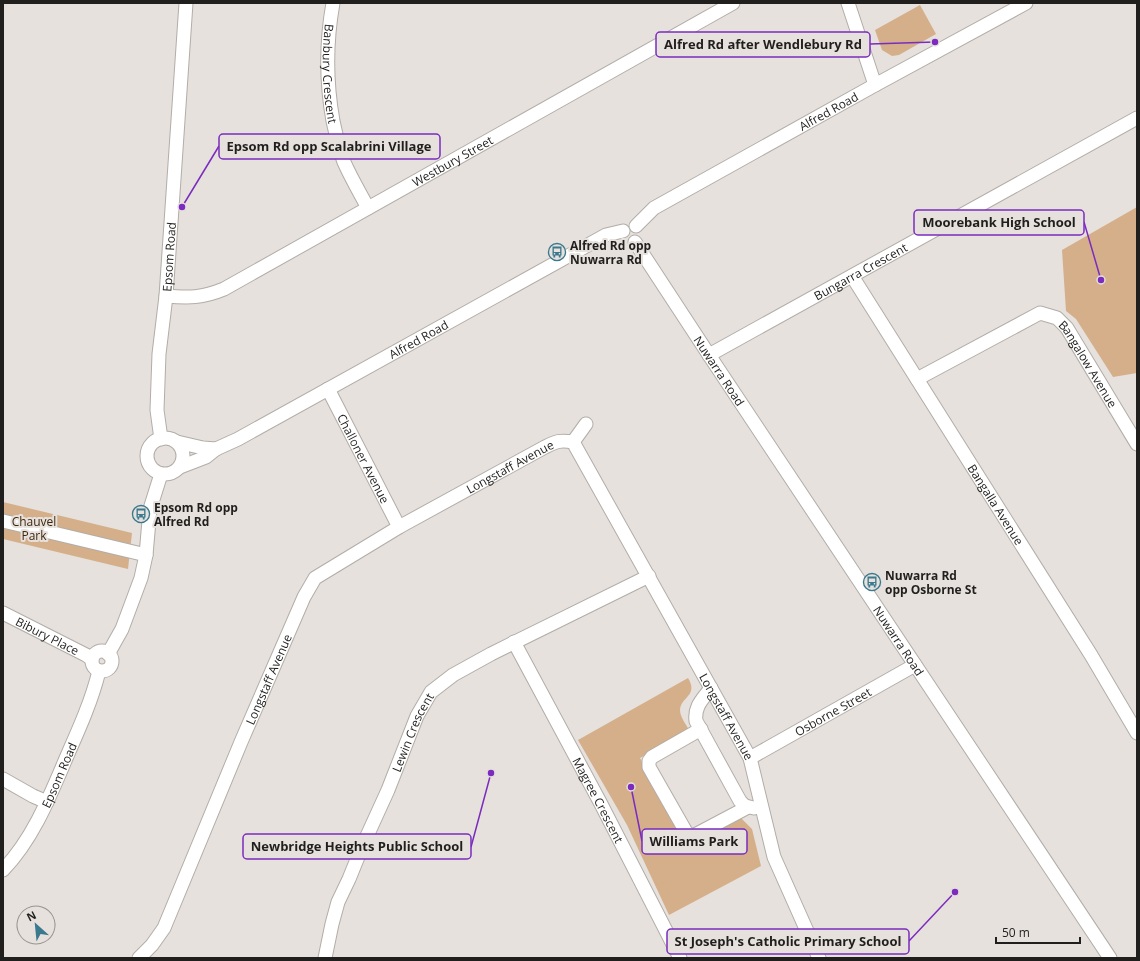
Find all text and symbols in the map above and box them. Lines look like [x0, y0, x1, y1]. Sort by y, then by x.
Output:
street label: Banbury Crescent [319, 23, 342, 125]
callout: Alfred Rd after Wendlebury Rd [656, 32, 870, 57]
text: Alfred Rd after Wendlebury Rd [664, 35, 862, 53]
street label: Alfred Road [796, 88, 861, 134]
street label: Westbury Street [409, 131, 496, 190]
callout: Epsom Rd opp Scalabrini Village [219, 134, 440, 159]
text: Epsom Rd opp Scalabrini Village [227, 137, 432, 155]
callout: Moorebank High School [914, 210, 1084, 235]
text: Moorebank High School [922, 213, 1076, 231]
street label: Epsom Road [158, 221, 180, 292]
place label: Alfred Rd opp Nuwarra Rd [570, 237, 651, 268]
street label: Bungarra Crescent [811, 238, 910, 304]
bus stop icon: Alfred Rd opp Nuwarra Rd [547, 242, 567, 262]
street label: Alfred Road [386, 316, 451, 362]
street label: Bangalow Avenue [1055, 316, 1122, 411]
street label: Nuwarra Road [690, 332, 749, 409]
street label: Challoner Avenue [334, 411, 394, 506]
street label: Longstaff Avenue [463, 435, 557, 497]
street label: Bangalla Avenue [964, 461, 1028, 548]
place label: Epsom Rd opp Alfred Rd [154, 499, 238, 530]
bus stop icon: Epsom Rd opp Alfred Rd [131, 504, 151, 524]
park label: Chauvel Park [12, 513, 56, 544]
place label: Nuwarra Rd opp Osborne St [885, 567, 977, 598]
bus stop icon: Nuwarra Rd opp Osborne St [862, 572, 882, 592]
street label: Nuwarra Road [869, 602, 928, 679]
street label: Bibury Place [13, 612, 82, 659]
street label: Longstaff Avenue [241, 631, 296, 727]
street label: Longstaff Avenue [696, 670, 758, 763]
street label: Osborne Street [791, 683, 874, 740]
street label: Lewin Crescent [388, 689, 437, 774]
street label: Epsom Road [37, 740, 81, 810]
street label: Magree Crescent [569, 754, 628, 846]
callout: Williams Park [642, 829, 747, 854]
text: Williams Park [650, 832, 739, 850]
callout: Newbridge Heights Public School [243, 834, 471, 859]
text: Newbridge Heights Public School [251, 837, 463, 855]
north arrow [16, 905, 56, 945]
text: N [24, 907, 39, 924]
scale bar [996, 919, 1080, 945]
text: 50 m [1002, 924, 1030, 941]
callout: St Joseph's Catholic Primary School [667, 929, 909, 954]
text: St Joseph's Catholic Primary School [675, 932, 901, 950]

